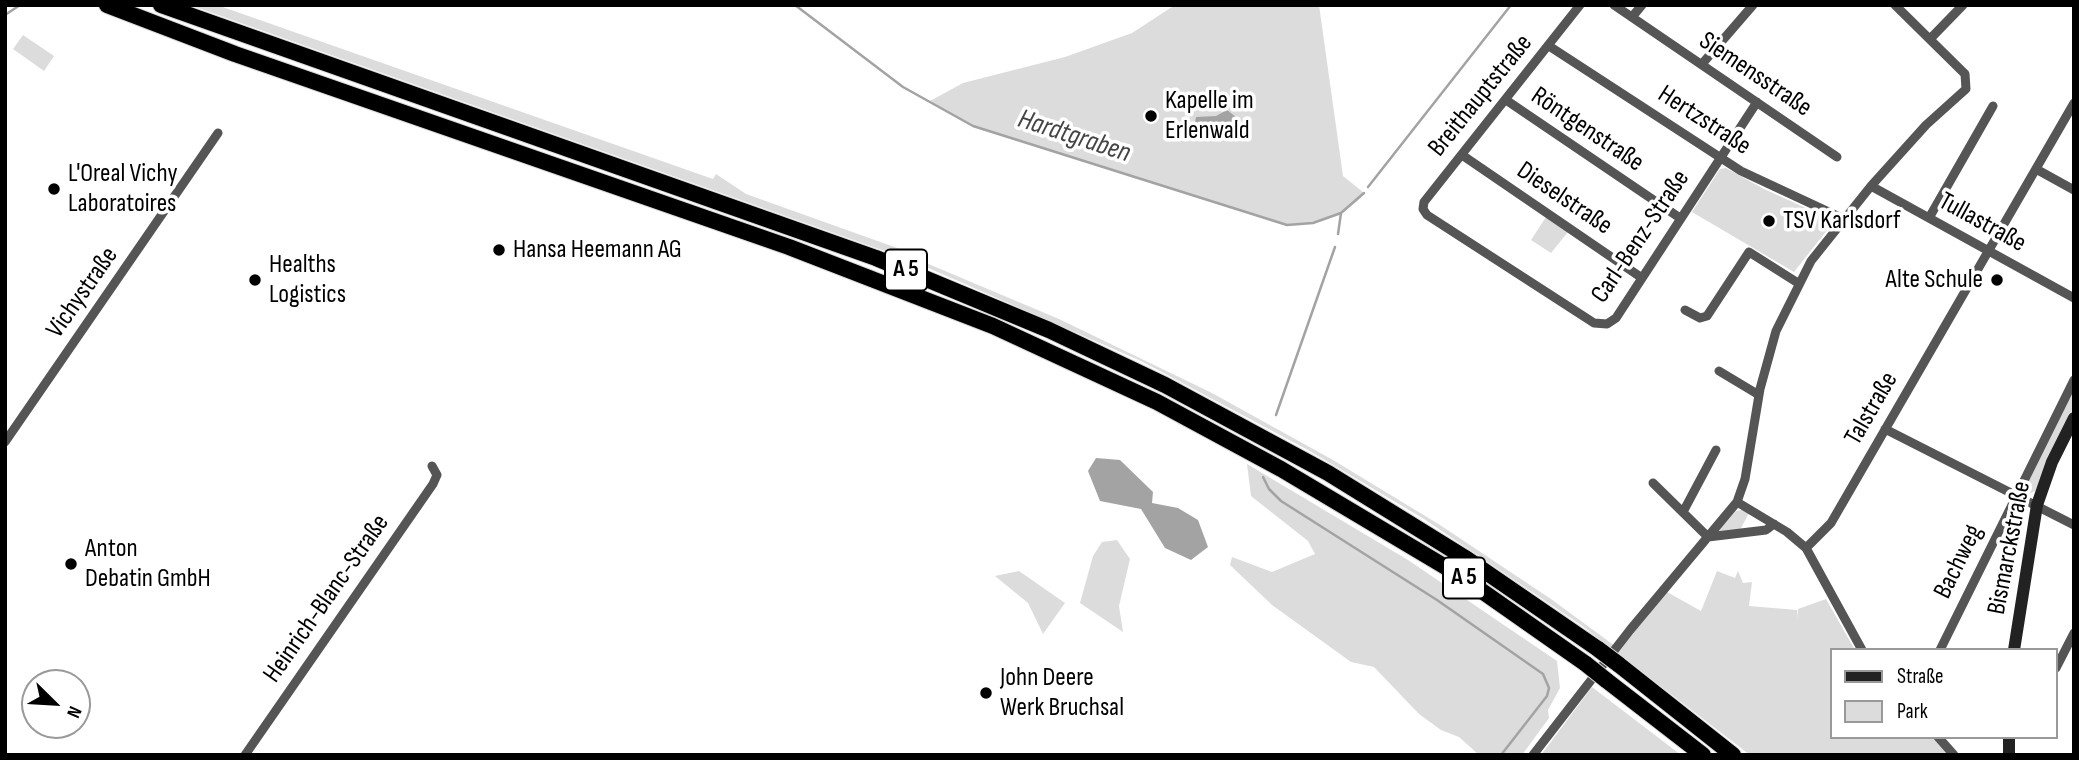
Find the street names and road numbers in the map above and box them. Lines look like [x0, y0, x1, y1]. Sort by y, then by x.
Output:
street label: Siemensstraße [1693, 26, 1817, 124]
street label: Breithauptstraße [1422, 29, 1540, 163]
street label: Hertzstraße [1652, 79, 1756, 163]
street label: Röntgenstraße [1525, 81, 1649, 179]
street label: Dieselstraße [1510, 156, 1618, 242]
street label: Carl-Benz-Straße [1585, 165, 1697, 309]
street label: Tullastraße [1933, 186, 2031, 260]
street label: Vichystraße [40, 242, 126, 344]
road number: A 5 [885, 249, 927, 290]
street label: Talstraße [1839, 367, 1905, 451]
street label: Bismarckstraße [1982, 479, 2038, 617]
street label: Heinrich-Blanc-Straße [257, 509, 397, 689]
street label: Bachweg [1928, 520, 1990, 604]
road number: A 5 [1443, 558, 1485, 598]

